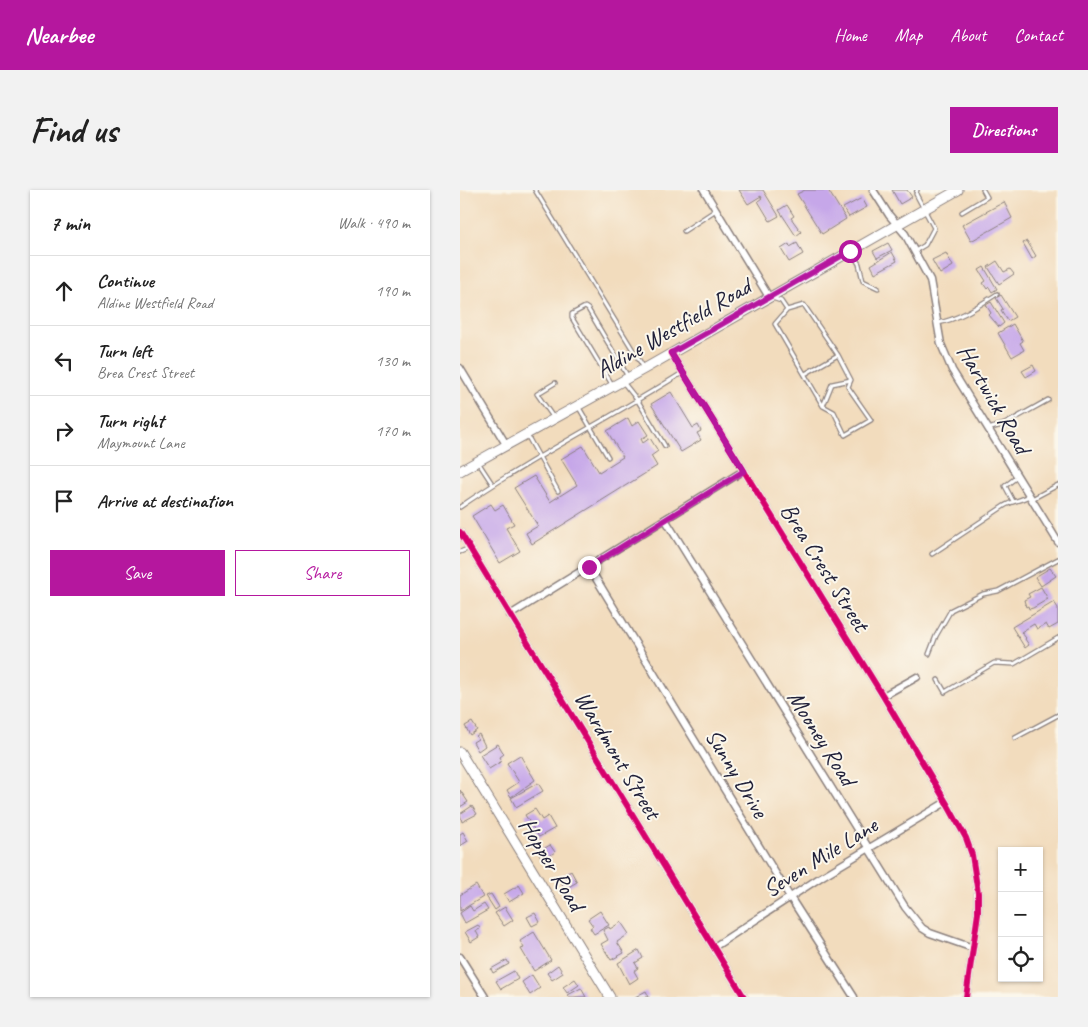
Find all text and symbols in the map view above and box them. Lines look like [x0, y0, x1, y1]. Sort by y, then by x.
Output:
text: Nearbee [25, 20, 93, 50]
text: Home [834, 24, 867, 46]
text: Map [895, 24, 922, 46]
text: About [950, 24, 986, 46]
text: Contact [1014, 24, 1063, 46]
button: Directions [950, 107, 1058, 153]
text: Find us [30, 108, 117, 153]
text: 7 min [50, 210, 90, 236]
text: Walk · 490 m [338, 213, 410, 233]
route start [839, 240, 862, 263]
text: Continue [97, 269, 154, 293]
street label: Aldine Westfield Road [590, 270, 759, 385]
icon: ahead [50, 277, 78, 305]
text: 190 m [376, 281, 410, 301]
text: Aldine Westfield Road [97, 293, 213, 313]
text: Turn left [97, 339, 152, 363]
street label: Hartwick Road [951, 339, 1039, 462]
icon: left [50, 347, 78, 375]
text: 130 m [376, 351, 410, 371]
text: Brea Crest Street [97, 363, 194, 383]
text: Turn right [97, 409, 164, 433]
icon: right [50, 417, 78, 445]
text: 170 m [376, 421, 410, 441]
text: Maymount Lane [97, 433, 185, 453]
icon: arrive [50, 487, 78, 515]
text: Arrive at destination [97, 489, 233, 513]
street label: Brea Crest Street [774, 497, 877, 638]
button: Save [50, 550, 225, 596]
button: Share [235, 550, 410, 596]
route end [578, 556, 601, 579]
street label: Mooney Road [781, 685, 865, 794]
street label: Wardmont Street [568, 686, 669, 826]
street label: Sunny Drive [699, 723, 776, 825]
street label: Seven Mile Lane [757, 809, 885, 904]
street label: Hopper Road [513, 812, 593, 919]
map controls [998, 847, 1043, 982]
button: + [998, 847, 1043, 892]
button: − [998, 892, 1043, 937]
button: locate [998, 937, 1043, 982]

